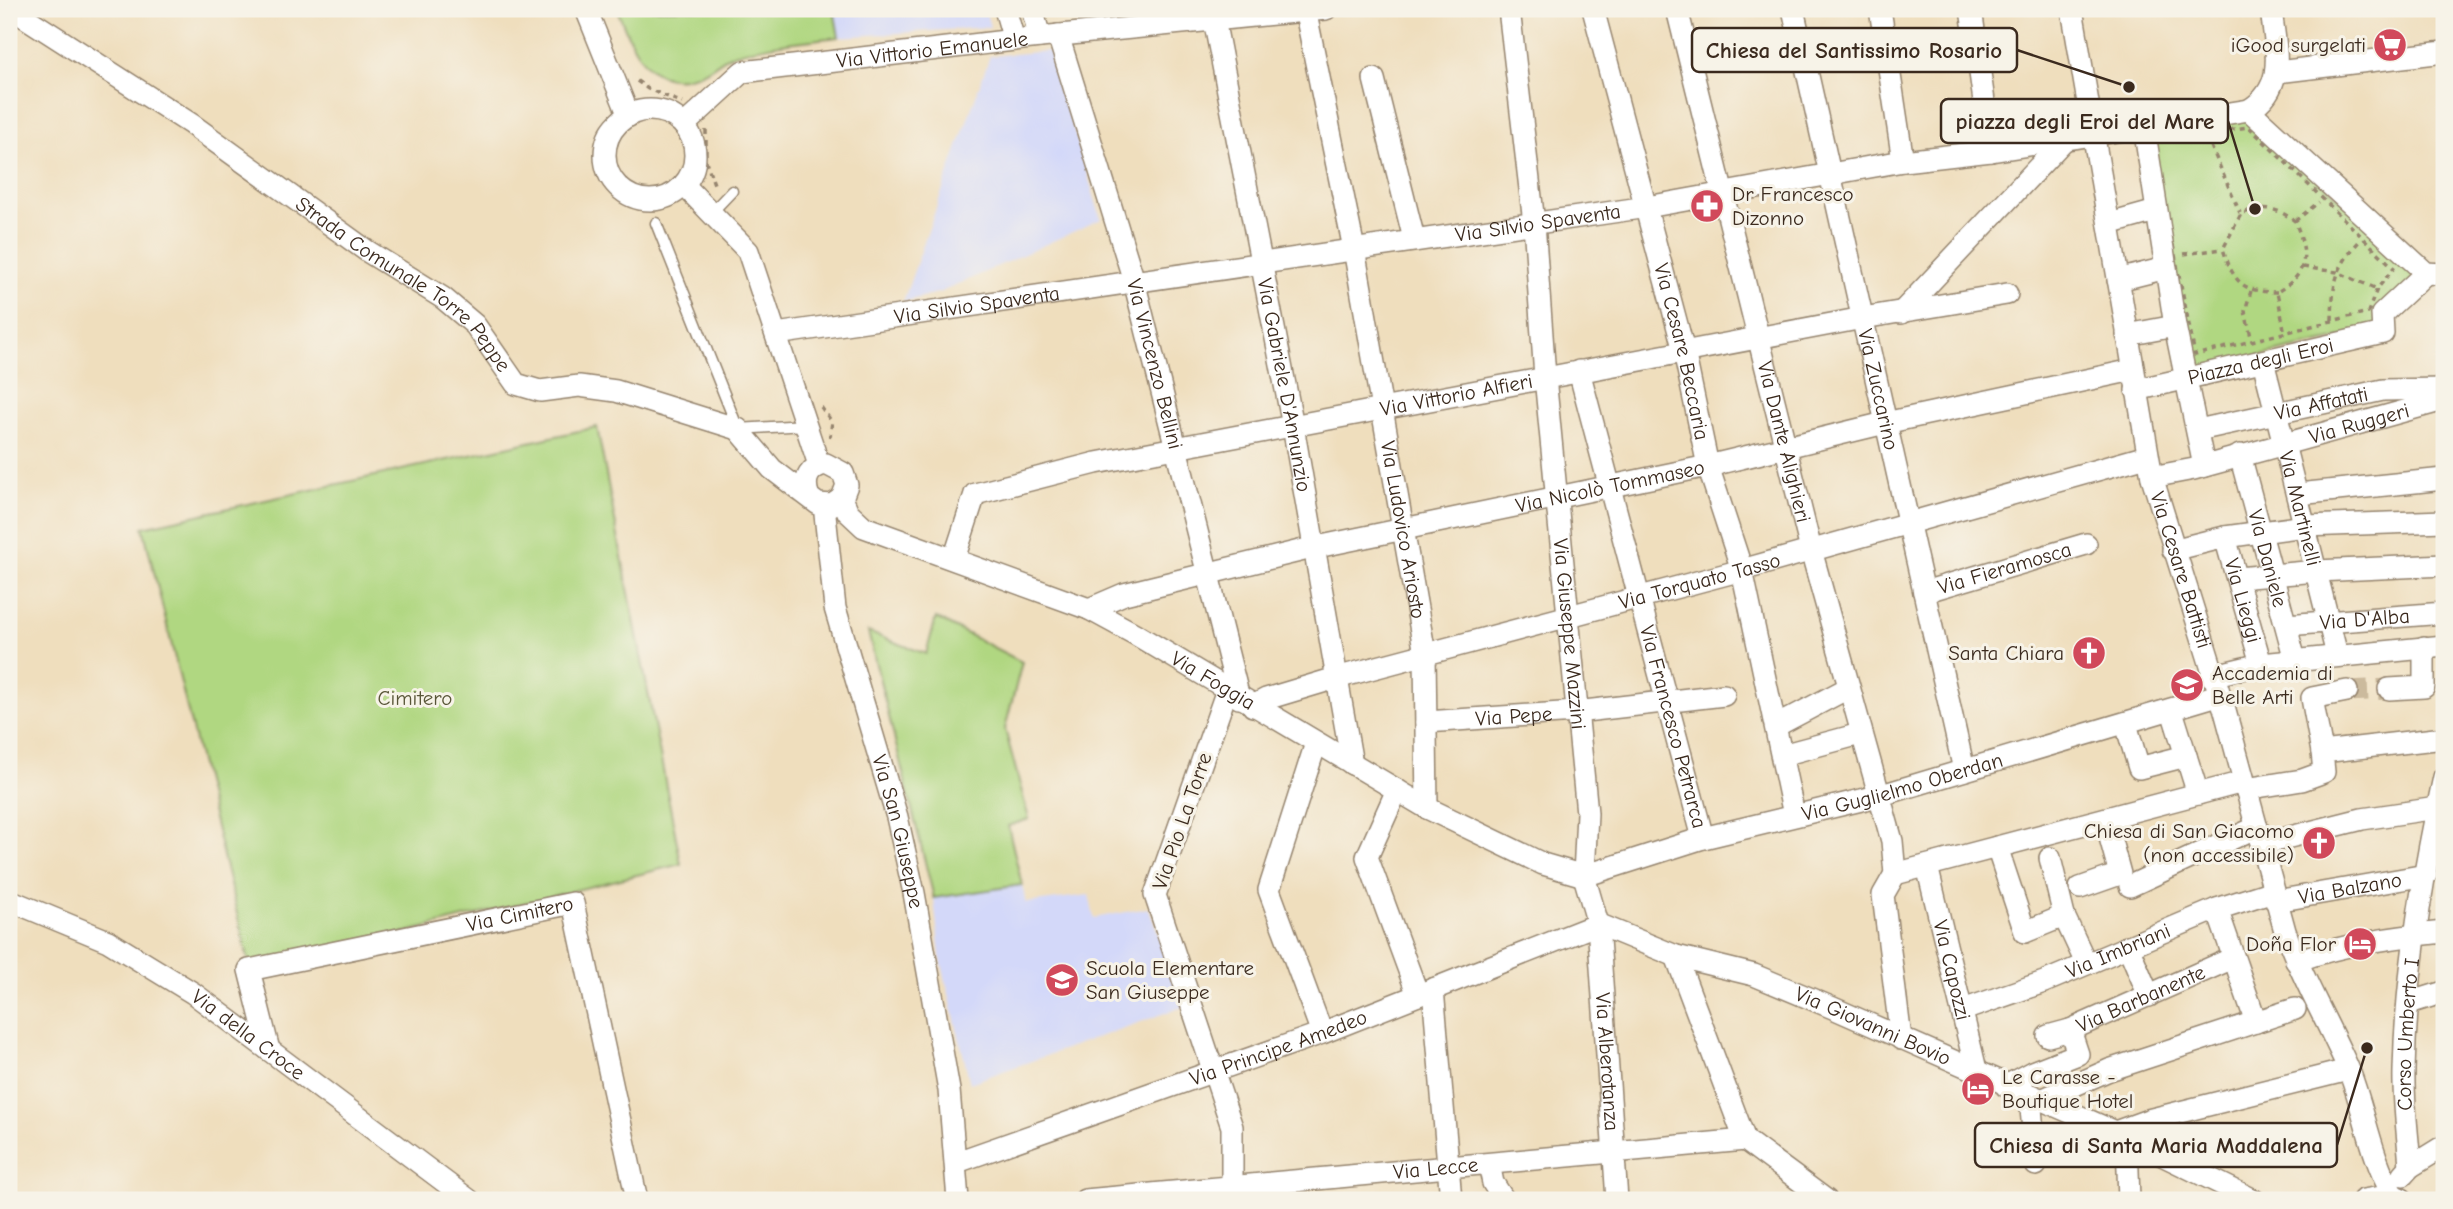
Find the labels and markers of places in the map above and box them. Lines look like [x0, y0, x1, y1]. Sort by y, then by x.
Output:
supermarket icon: iGood surgelati [2371, 26, 2409, 64]
callout: Chiesa del Santissimo Rosario [1692, 28, 2017, 72]
place label: iGood surgelati [2231, 33, 2366, 57]
callout: piazza degli Eroi del Mare [1941, 99, 2228, 143]
place label: Dr Francesco Dizonno [1732, 182, 1854, 230]
pharmacy icon: Dr Francesco Dizonno [1688, 187, 1726, 225]
church icon: Santa Chiara [2070, 634, 2108, 672]
place label: Santa Chiara [1948, 641, 2064, 665]
place label: Accademia di Belle Arti [2212, 661, 2333, 709]
school or university icon: Accademia di Belle Arti [2168, 666, 2206, 704]
place label: Chiesa di San Giacomo (non accessibile) [2084, 819, 2294, 867]
church icon: Chiesa di San Giacomo (non accessibile) [2300, 824, 2338, 862]
hotel icon: Doña Flor [2341, 925, 2379, 963]
place label: Doña Flor [2246, 932, 2337, 956]
place label: Scuola Elementare San Giuseppe [1086, 956, 1254, 1004]
school or university icon: Scuola Elementare San Giuseppe [1043, 961, 1081, 999]
place label: Le Carasse - Boutique Hotel [2002, 1065, 2133, 1113]
hotel icon: Le Carasse - Boutique Hotel [1959, 1070, 1997, 1108]
callout: Chiesa di Santa Maria Maddalena [1975, 1123, 2337, 1167]

